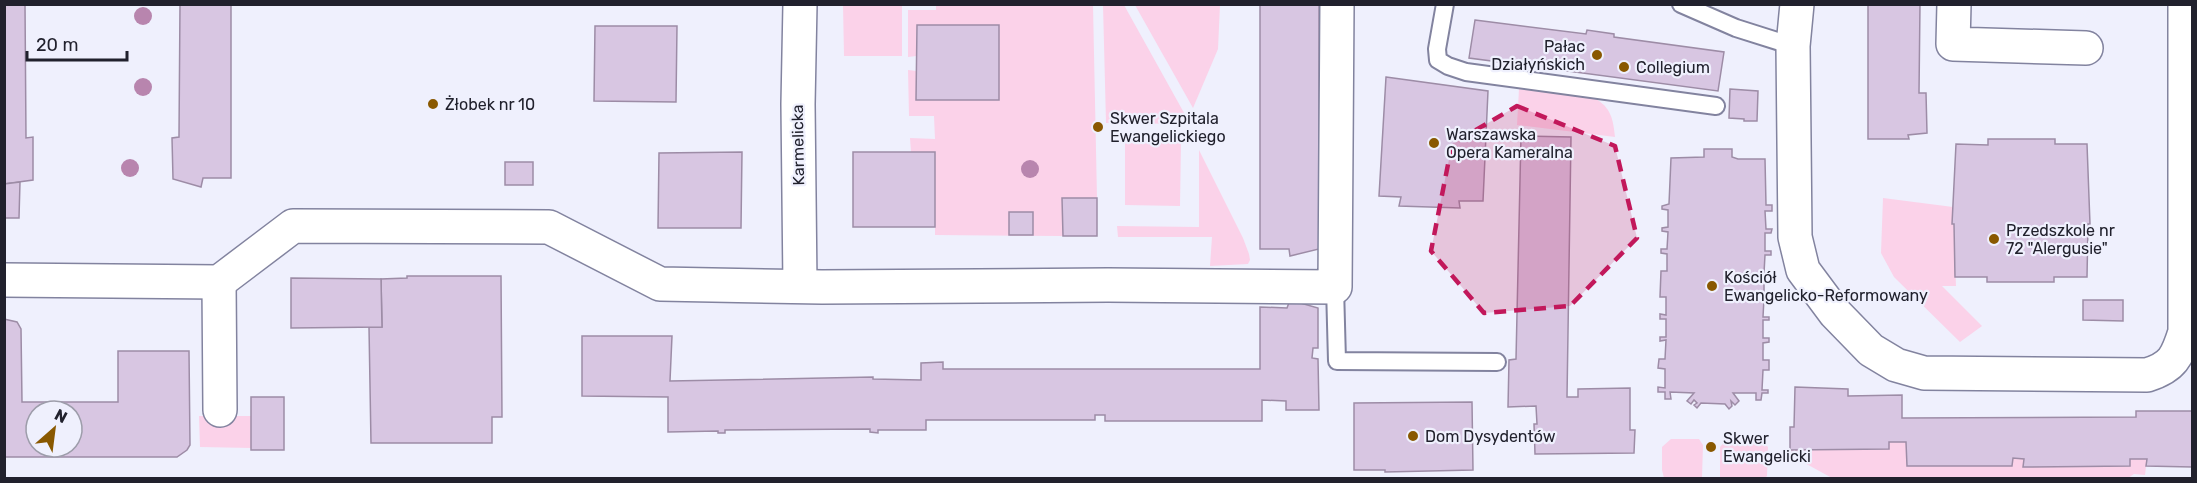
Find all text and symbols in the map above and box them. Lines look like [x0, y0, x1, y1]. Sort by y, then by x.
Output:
scale bar [27, 24, 128, 62]
text: 20 m [36, 34, 78, 56]
place label: Pałac Działyńskich [1491, 37, 1585, 74]
marker: Pałac Działyńskich [1590, 48, 1604, 62]
place label: Collegium [1636, 58, 1710, 77]
marker: Collegium [1617, 60, 1631, 74]
place label: Żłobek nr 10 [445, 95, 535, 114]
marker: Żłobek nr 10 [426, 97, 440, 111]
street label: Karmelicka [788, 104, 808, 186]
place label: Skwer Szpitala Ewangelickiego [1110, 109, 1226, 146]
marker: Skwer Szpitala Ewangelickiego [1091, 120, 1105, 134]
place label: Warszawska Opera Kameralna [1446, 125, 1573, 162]
marker: Warszawska Opera Kameralna [1427, 136, 1441, 150]
place label: Przedszkole nr 72 "Alergusie" [2006, 221, 2115, 258]
marker: Przedszkole nr 72 "Alergusie" [1987, 232, 2001, 246]
place label: Kościół Ewangelicko-Reformowany [1724, 268, 1928, 305]
marker: Kościół Ewangelicko-Reformowany [1705, 279, 1719, 293]
north arrow [24, 399, 84, 459]
text: N [51, 405, 70, 427]
place label: Dom Dysydentów [1425, 427, 1556, 446]
marker: Dom Dysydentów [1406, 429, 1420, 443]
place label: Skwer Ewangelicki [1723, 429, 1811, 466]
marker: Skwer Ewangelicki [1704, 440, 1718, 454]

